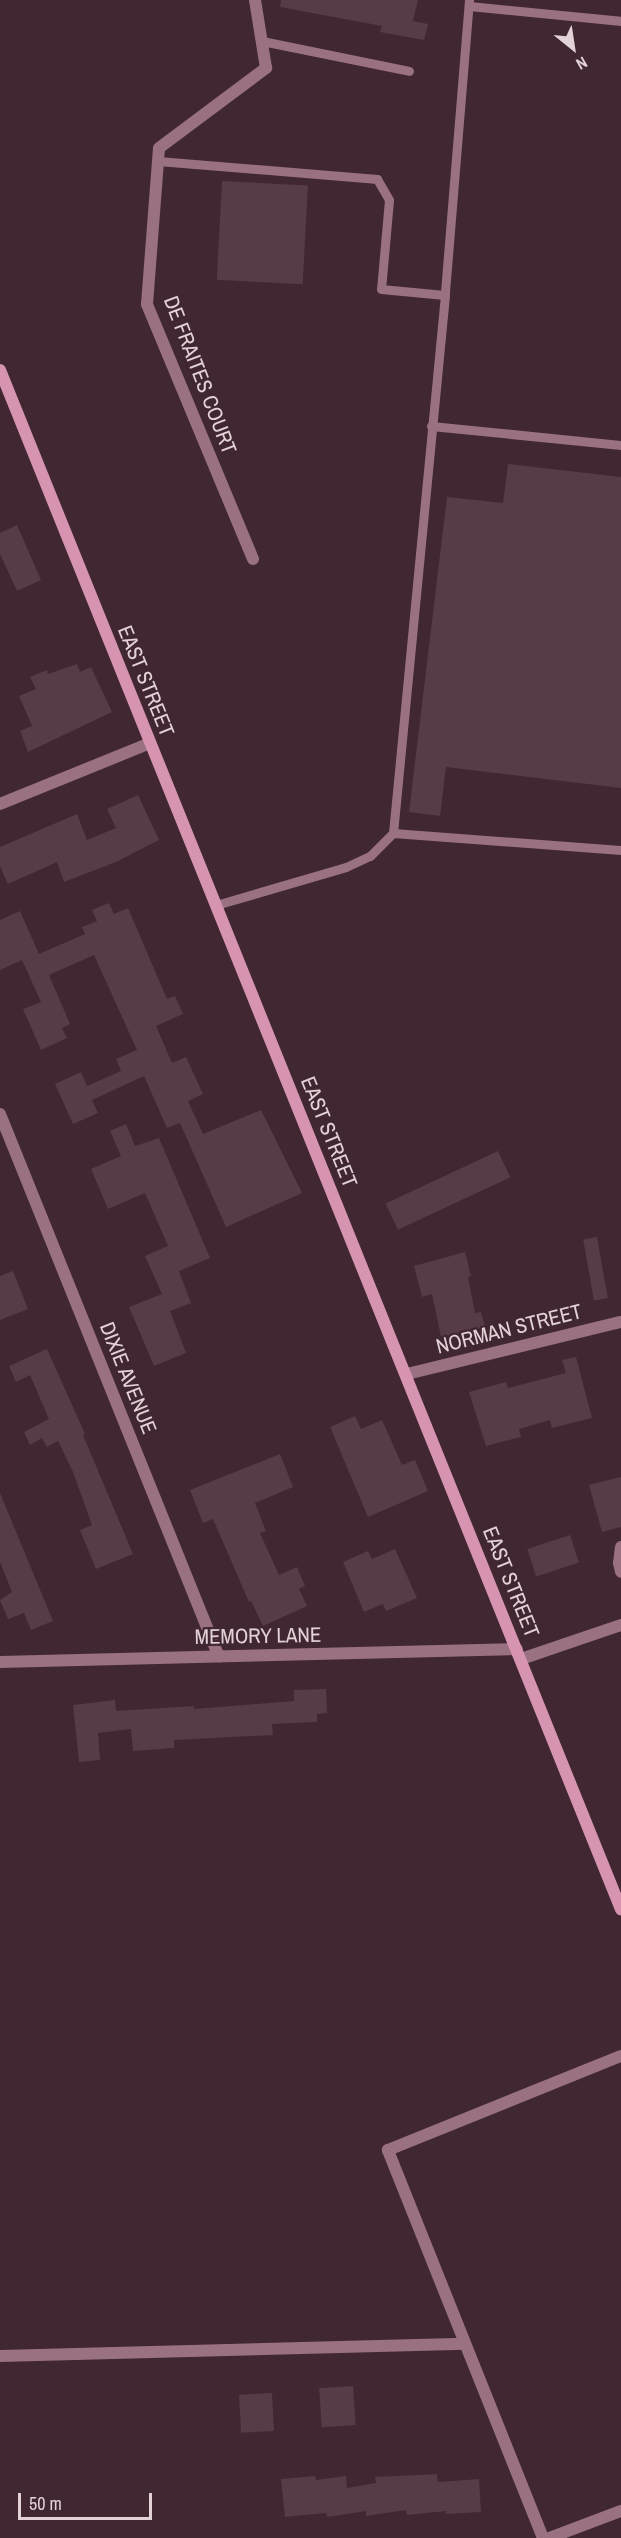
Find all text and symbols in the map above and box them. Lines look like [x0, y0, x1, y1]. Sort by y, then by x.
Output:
north arrow [543, 18, 603, 78]
text: N [572, 52, 592, 75]
street label: DE FRAITES COURT [158, 292, 242, 458]
street label: EAST STREET [112, 622, 180, 740]
street label: EAST STREET [295, 1073, 363, 1191]
street label: NORMAN STREET [434, 1299, 584, 1359]
street label: DIXIE AVENUE [94, 1318, 162, 1438]
street label: EAST STREET [477, 1523, 545, 1641]
street label: MEMORY LANE [194, 1622, 322, 1650]
scale bar [21, 2481, 154, 2519]
text: 50 m [29, 2491, 62, 2516]

